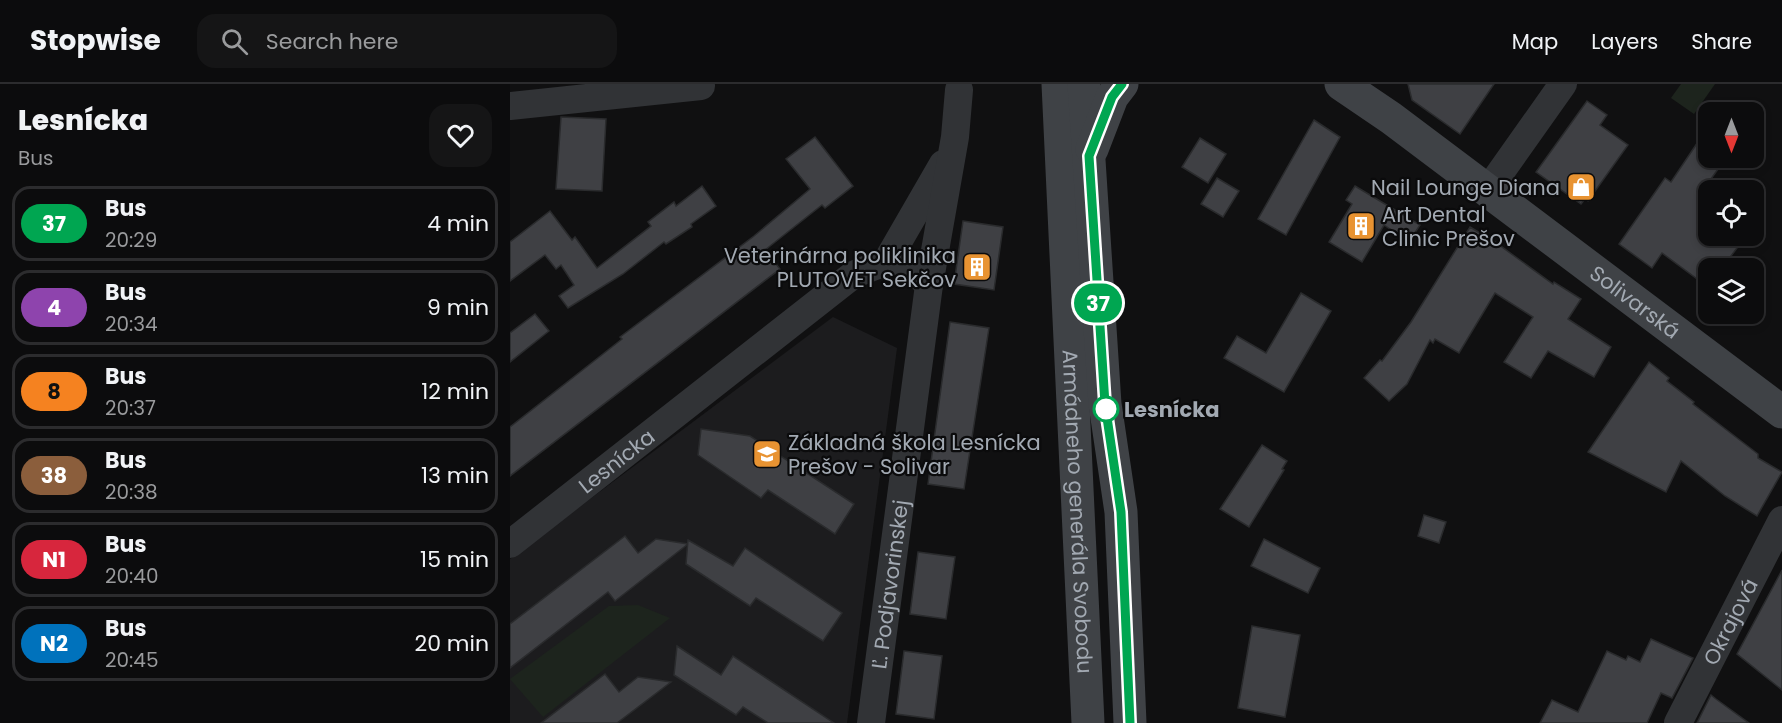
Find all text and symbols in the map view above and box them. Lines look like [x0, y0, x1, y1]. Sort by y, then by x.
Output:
search box [197, 14, 617, 68]
text: Stopwise [30, 21, 161, 60]
icon: search [218, 25, 251, 58]
text: Search here [266, 26, 398, 57]
text: Map [1512, 27, 1558, 56]
text: Layers [1591, 27, 1658, 56]
text: Share [1691, 27, 1752, 56]
text: Lesnícka [18, 101, 148, 140]
north arrow [1698, 102, 1764, 168]
map controls [1698, 102, 1764, 324]
button: heart [429, 104, 492, 167]
text: Bus [18, 144, 54, 172]
shop icon: Nail Lounge Diana [1565, 171, 1597, 203]
place label: Nail Lounge Diana [1371, 173, 1560, 202]
button: locate [1698, 180, 1764, 246]
text: Bus [105, 193, 147, 224]
place label: Art Dental Clinic Prešov [1382, 200, 1515, 253]
text: 4 min [427, 208, 489, 239]
text: 37 [42, 209, 66, 238]
building icon: Art Dental Clinic Prešov [1345, 210, 1377, 242]
text: 20:29 [105, 226, 157, 254]
place label: Veterinárna poliklinika PLUTOVET Sekčov [724, 241, 956, 294]
building icon: Veterinárna poliklinika PLUTOVET Sekčov [961, 251, 993, 283]
street label: Solivarská [1584, 258, 1686, 345]
button: layers [1698, 258, 1764, 324]
text: Bus [105, 277, 147, 308]
line badge: 37 [1071, 284, 1125, 322]
text: 37 [1086, 289, 1110, 318]
text: 9 min [427, 292, 489, 323]
text: 4 [47, 293, 61, 322]
text: 20:34 [105, 310, 158, 338]
street label: Armádneho generála Svobodu [1056, 349, 1100, 674]
text: Bus [105, 361, 147, 392]
text: 12 min [421, 376, 489, 407]
text: 8 [47, 377, 61, 406]
text: 20:37 [105, 394, 156, 422]
place label: Lesnícka [1124, 395, 1220, 424]
marker: Lesnícka [1093, 396, 1119, 422]
street label: Lesnícka [572, 422, 660, 500]
place label: Základná škola Lesnícka Prešov - Solivar [788, 428, 1041, 481]
school or university icon: Základná škola Lesnícka Prešov - Solivar [751, 438, 783, 470]
text: Bus [105, 445, 147, 476]
text: 13 min [421, 460, 489, 491]
text: 38 [41, 461, 67, 490]
text: 20:38 [105, 478, 158, 506]
street label: Ľ. Podjavorinskej [864, 498, 915, 671]
text: Bus [105, 529, 147, 560]
text: 15 min [420, 544, 489, 575]
text: N1 [42, 545, 66, 574]
text: 20:40 [105, 562, 158, 590]
street label: Okrajová [1696, 573, 1764, 670]
text: Bus [105, 613, 147, 644]
text: 20 min [415, 628, 489, 659]
text: N2 [40, 629, 68, 658]
text: 20:45 [105, 646, 158, 674]

